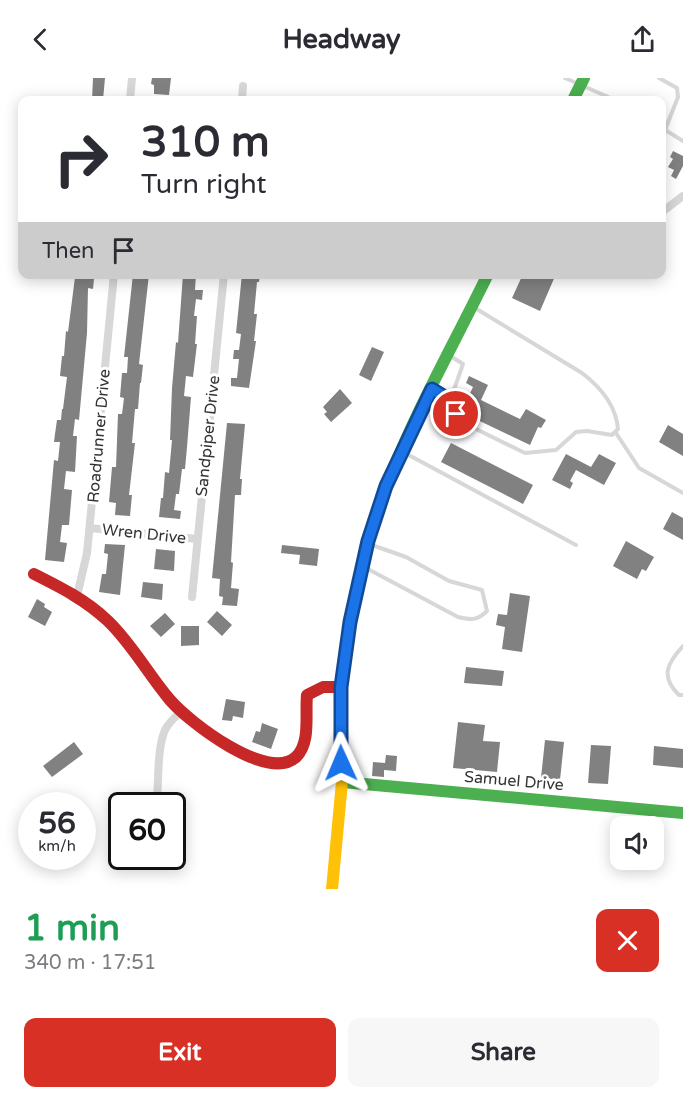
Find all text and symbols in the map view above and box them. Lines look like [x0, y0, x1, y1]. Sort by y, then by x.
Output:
icon: back [24, 23, 57, 56]
text: Headway [282, 23, 401, 56]
icon: share [626, 23, 659, 56]
text: 310 m [141, 117, 270, 168]
icon: right [42, 120, 120, 198]
text: Turn right [141, 168, 267, 201]
icon: arrive [107, 234, 140, 267]
text: Then [42, 238, 95, 264]
street label: Roadrunner Drive [83, 368, 115, 504]
street label: Sandpiper Drive [192, 374, 224, 498]
pin [430, 388, 481, 439]
icon: arrive [439, 397, 472, 430]
street label: Wren Drive [101, 520, 187, 548]
position arrow [309, 731, 373, 795]
street label: Samuel Drive [463, 767, 565, 795]
speed limit sign: 60 [108, 792, 186, 870]
text: 56 [38, 805, 76, 842]
map controls [610, 816, 664, 870]
button: sound [610, 816, 664, 870]
text: km/h [38, 837, 76, 855]
text: 1 min [24, 907, 120, 950]
button: close [596, 909, 659, 972]
text: 340 m · 17:51 [24, 951, 156, 975]
button: Exit [24, 1018, 336, 1087]
button: Share [348, 1018, 659, 1087]

